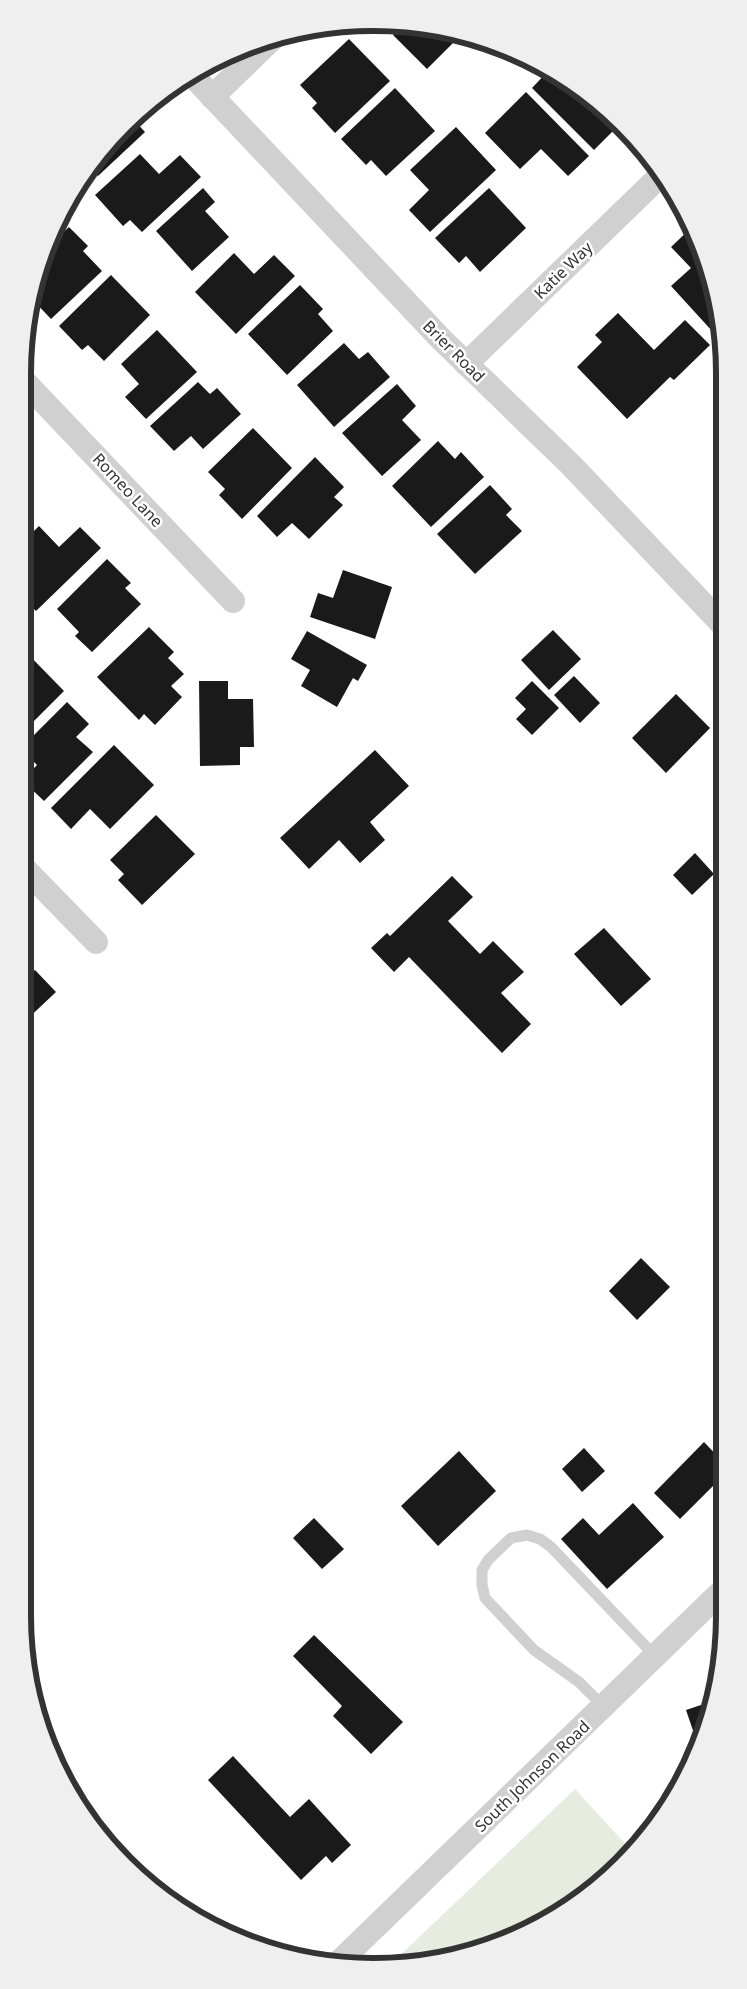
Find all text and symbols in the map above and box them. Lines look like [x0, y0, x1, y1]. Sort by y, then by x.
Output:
street label: Katie Way [529, 236, 598, 304]
street label: Brier Road [418, 315, 490, 387]
street label: Romeo Lane [88, 448, 168, 532]
street label: South Johnson Road [470, 1715, 594, 1837]

